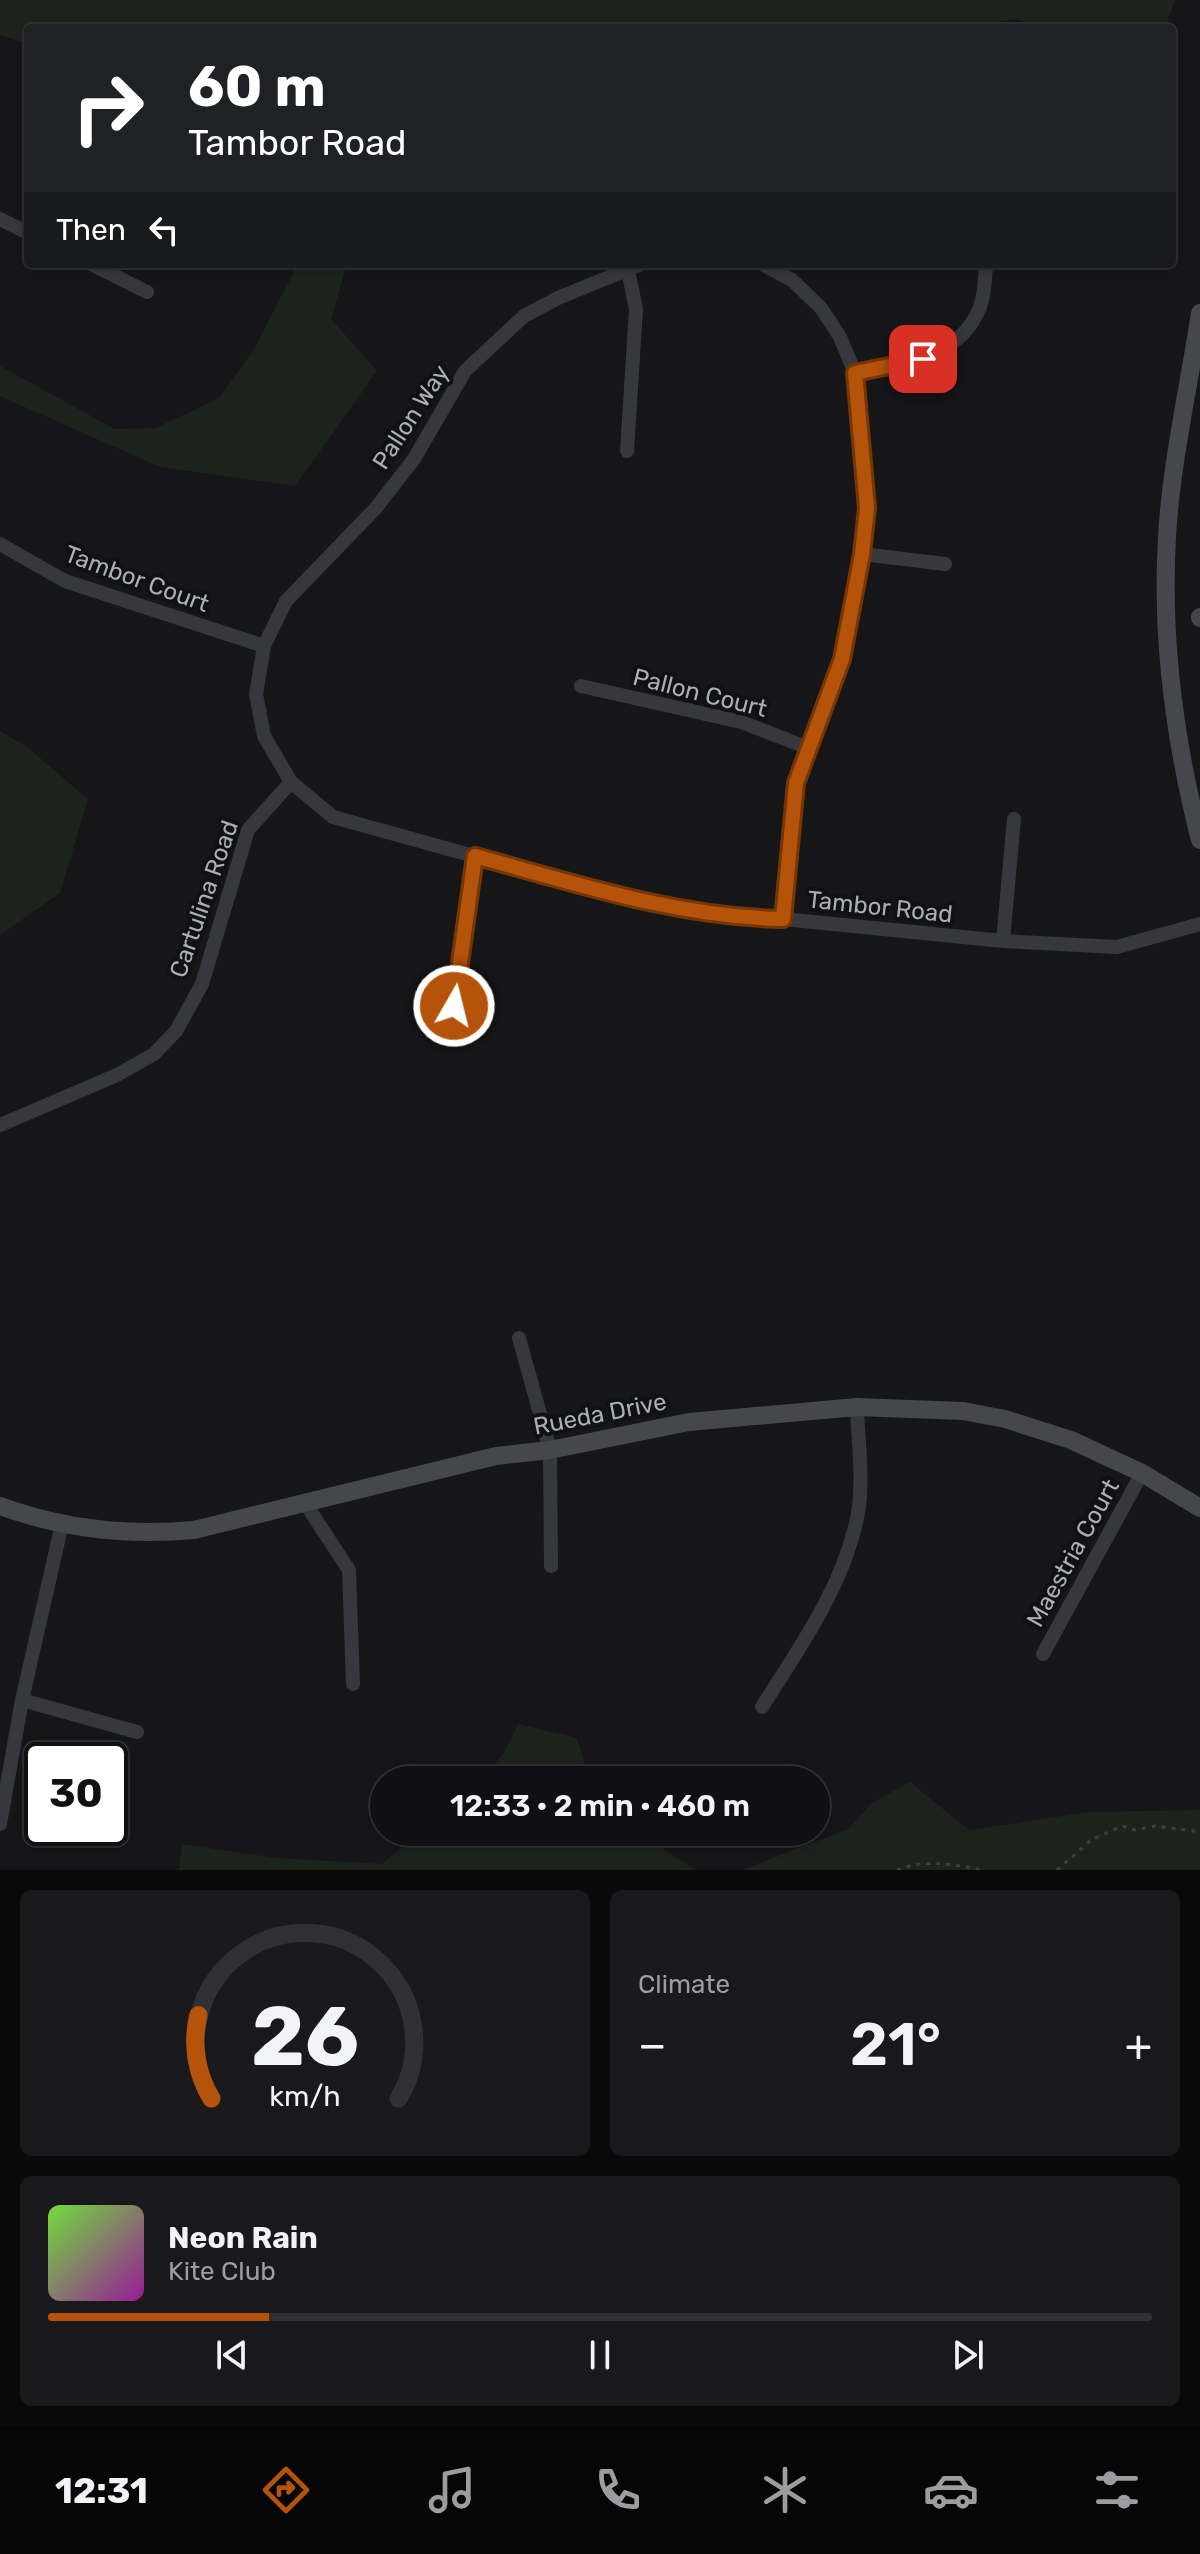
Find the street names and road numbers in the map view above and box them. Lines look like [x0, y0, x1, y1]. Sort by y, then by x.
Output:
street label: Pallon Way [367, 360, 455, 474]
street label: Tambor Court [61, 540, 213, 618]
street label: Pallon Court [630, 663, 770, 723]
street label: Cartulina Road [164, 817, 244, 981]
street label: Tambor Road [806, 885, 954, 929]
street label: Rueda Drive [531, 1387, 669, 1441]
street label: Maestria Court [1021, 1474, 1125, 1632]

